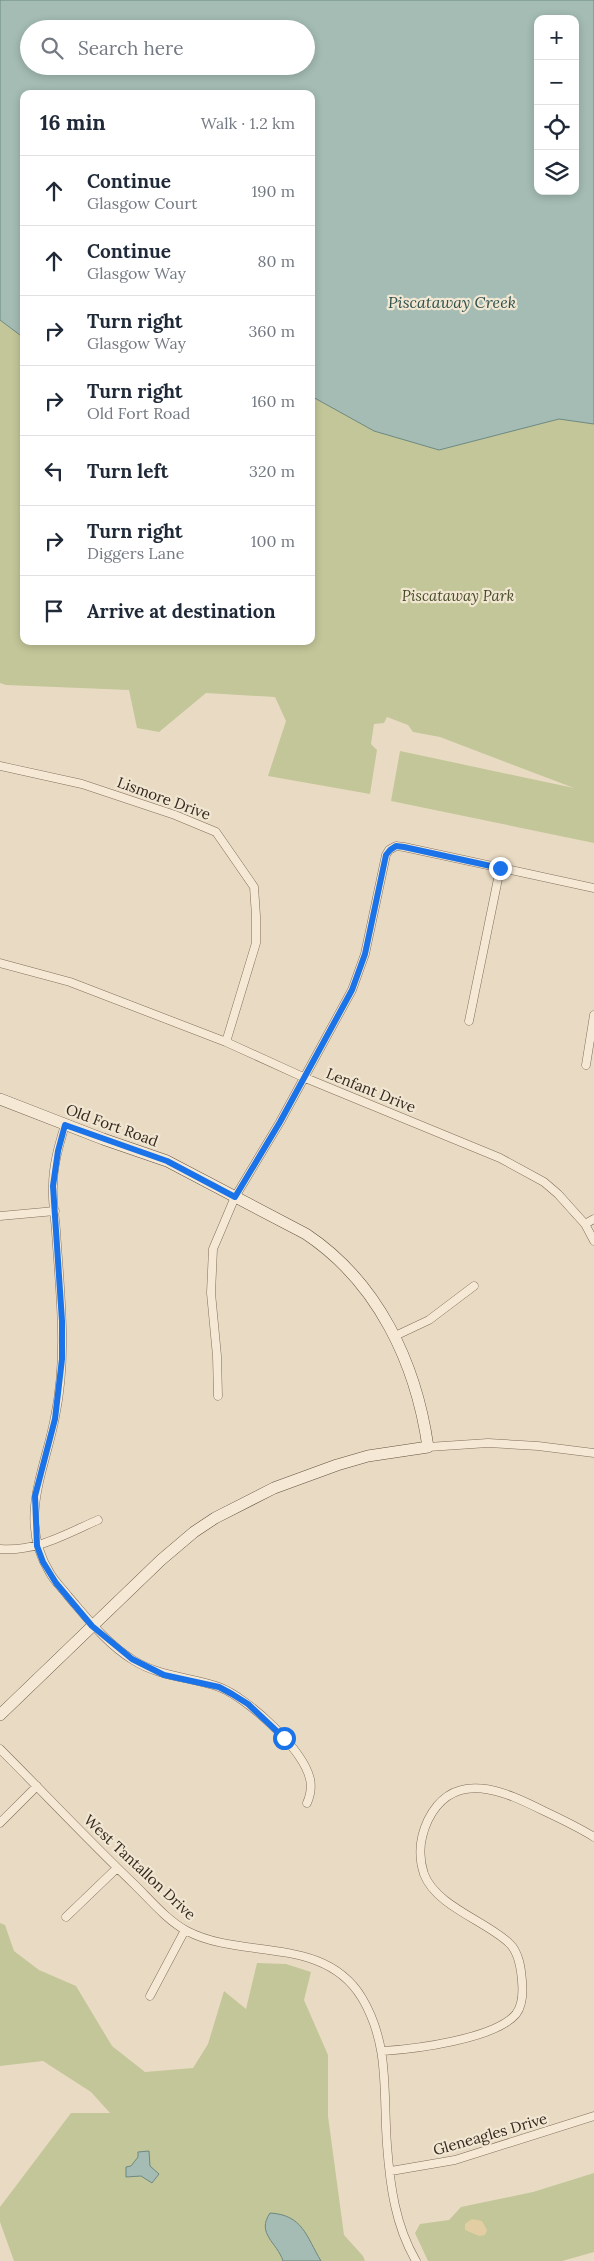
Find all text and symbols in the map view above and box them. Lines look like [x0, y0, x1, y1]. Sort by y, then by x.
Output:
map controls [534, 15, 579, 195]
button: + [534, 15, 579, 60]
search box [20, 20, 315, 75]
icon: search [38, 34, 66, 62]
text: Search here [78, 36, 184, 60]
button: − [534, 60, 579, 105]
button: locate [534, 105, 579, 150]
text: 16 min [40, 109, 106, 136]
text: Walk · 1.2 km [201, 113, 295, 133]
button: layers [534, 150, 579, 195]
text: Continue [87, 169, 171, 193]
icon: ahead [40, 177, 68, 205]
text: 190 m [251, 181, 295, 201]
text: Glasgow Court [87, 193, 198, 213]
text: Continue [87, 239, 171, 263]
icon: ahead [40, 247, 68, 275]
text: 80 m [258, 251, 295, 271]
text: Glasgow Way [87, 263, 186, 283]
water label: Piscataway Creek [388, 292, 516, 312]
text: Turn right [87, 309, 183, 333]
icon: right [40, 317, 68, 345]
text: 360 m [248, 321, 295, 341]
text: Glasgow Way [87, 333, 186, 353]
text: Turn right [87, 379, 183, 403]
icon: right [40, 387, 68, 415]
text: 160 m [251, 391, 295, 411]
text: Old Fort Road [87, 403, 190, 423]
icon: left [40, 457, 68, 485]
text: Turn left [87, 459, 168, 483]
text: 320 m [249, 461, 295, 481]
text: Turn right [87, 519, 183, 543]
icon: right [40, 527, 68, 555]
text: 100 m [251, 531, 295, 551]
text: Diggers Lane [87, 543, 185, 563]
park label: Piscataway Park [402, 586, 514, 605]
icon: arrive [40, 597, 68, 625]
text: Arrive at destination [87, 599, 276, 623]
street label: Lismore Drive [115, 772, 213, 824]
route end [489, 857, 512, 880]
street label: Lenfant Drive [323, 1063, 419, 1117]
street label: Old Fort Road [63, 1100, 161, 1150]
route start [273, 1727, 296, 1750]
street label: West Tantallon Drive [80, 1810, 200, 1924]
street label: Gleneagles Drive [431, 2109, 549, 2159]

